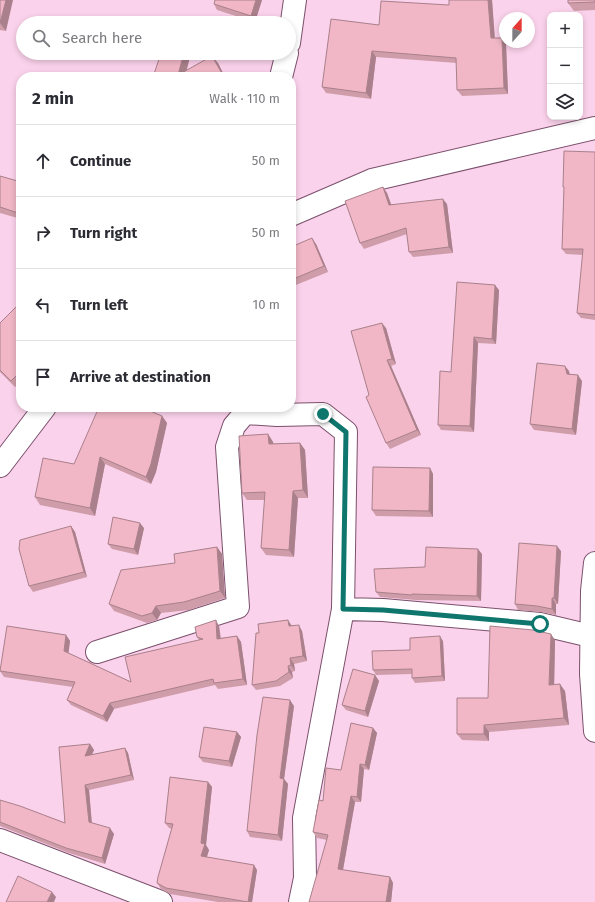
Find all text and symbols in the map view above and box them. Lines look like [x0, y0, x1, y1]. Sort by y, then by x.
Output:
north arrow [499, 12, 535, 48]
map controls [547, 12, 583, 120]
button: + [547, 12, 583, 48]
search box [16, 16, 296, 60]
icon: search [30, 27, 52, 49]
text: Search here [62, 29, 142, 47]
button: − [547, 48, 583, 84]
button: layers [547, 84, 583, 120]
text: 2 min [32, 88, 74, 109]
text: Walk · 110 m [209, 91, 280, 106]
icon: ahead [32, 150, 54, 172]
text: Continue [70, 152, 131, 170]
text: 50 m [252, 153, 280, 168]
icon: right [32, 222, 54, 244]
text: Turn right [70, 224, 137, 242]
text: 50 m [252, 225, 280, 240]
icon: left [32, 294, 54, 316]
text: Turn left [70, 296, 128, 314]
text: 10 m [253, 297, 280, 312]
icon: arrive [32, 366, 54, 388]
text: Arrive at destination [70, 368, 211, 386]
route end [314, 405, 332, 423]
route start [531, 615, 549, 633]

